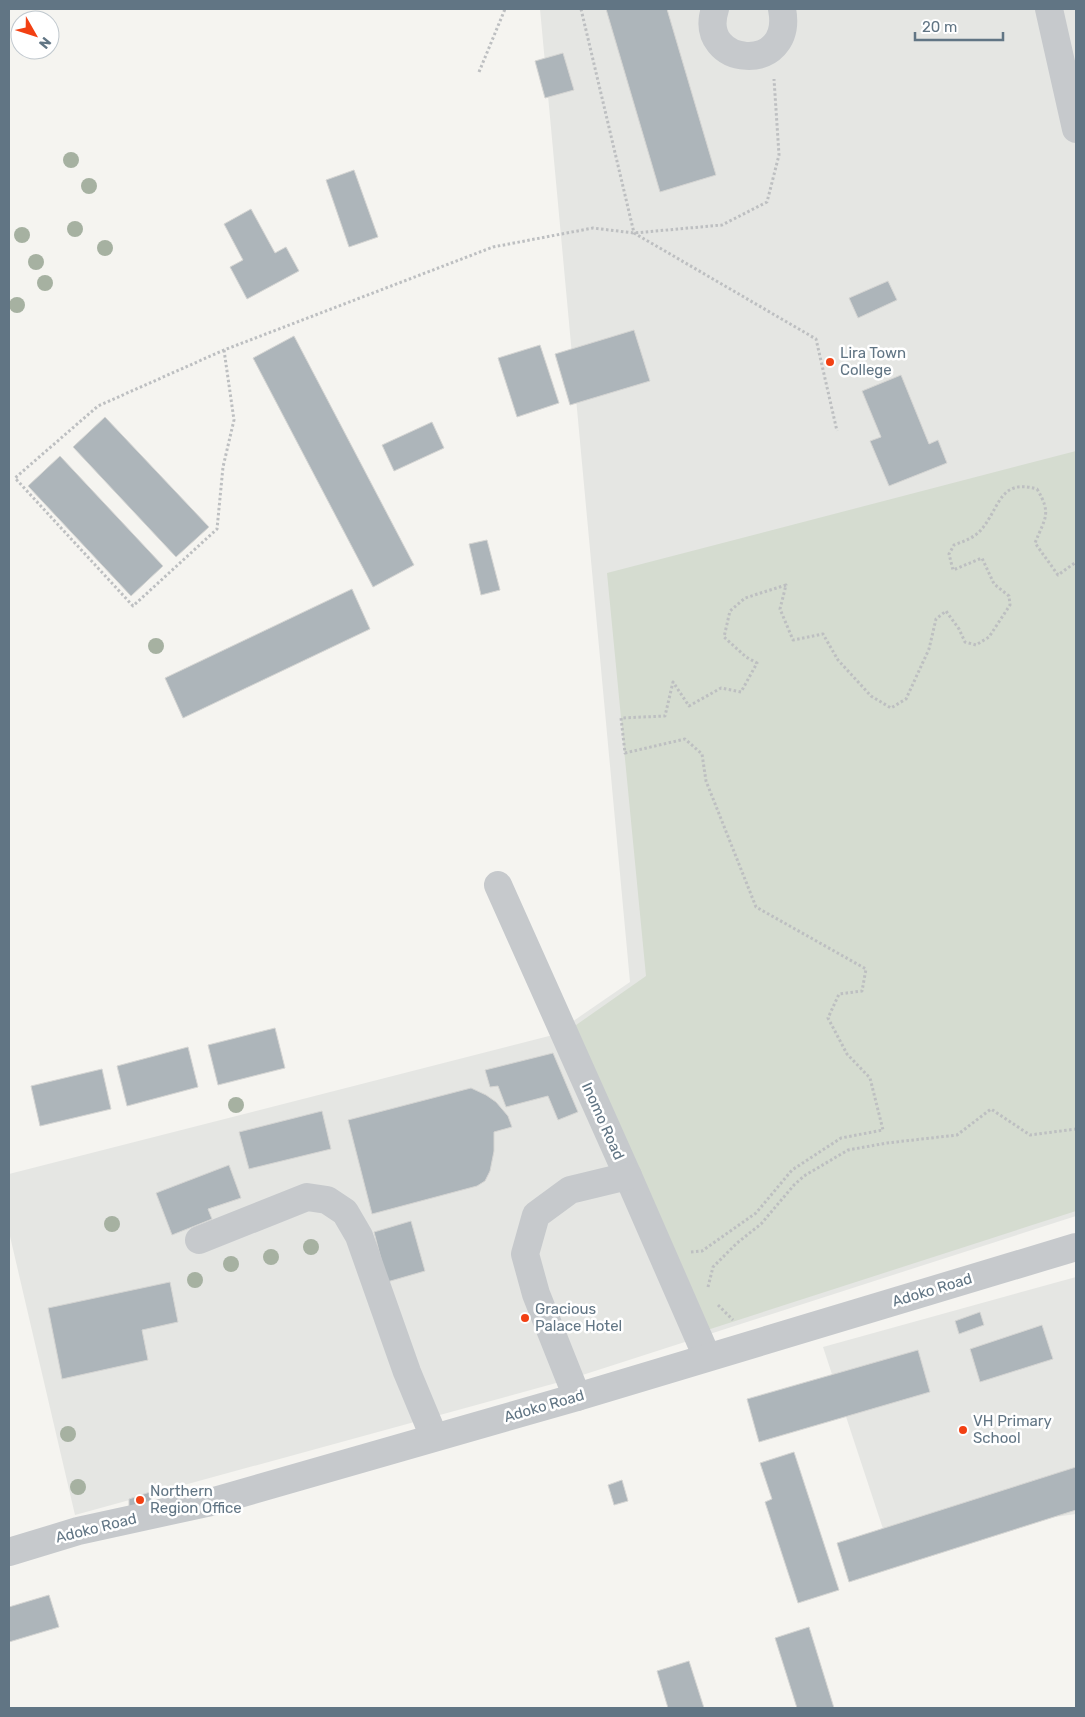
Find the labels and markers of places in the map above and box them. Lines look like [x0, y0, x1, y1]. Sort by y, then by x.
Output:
place label: Lira Town College [840, 344, 906, 379]
marker: Lira Town College [824, 356, 836, 368]
place label: Gracious Palace Hotel [535, 1300, 622, 1335]
marker: Gracious Palace Hotel [519, 1312, 531, 1324]
place label: VH Primary School [973, 1412, 1052, 1447]
marker: VH Primary School [957, 1424, 969, 1436]
place label: Northern Region Office [150, 1482, 242, 1517]
marker: Northern Region Office [134, 1494, 146, 1506]

